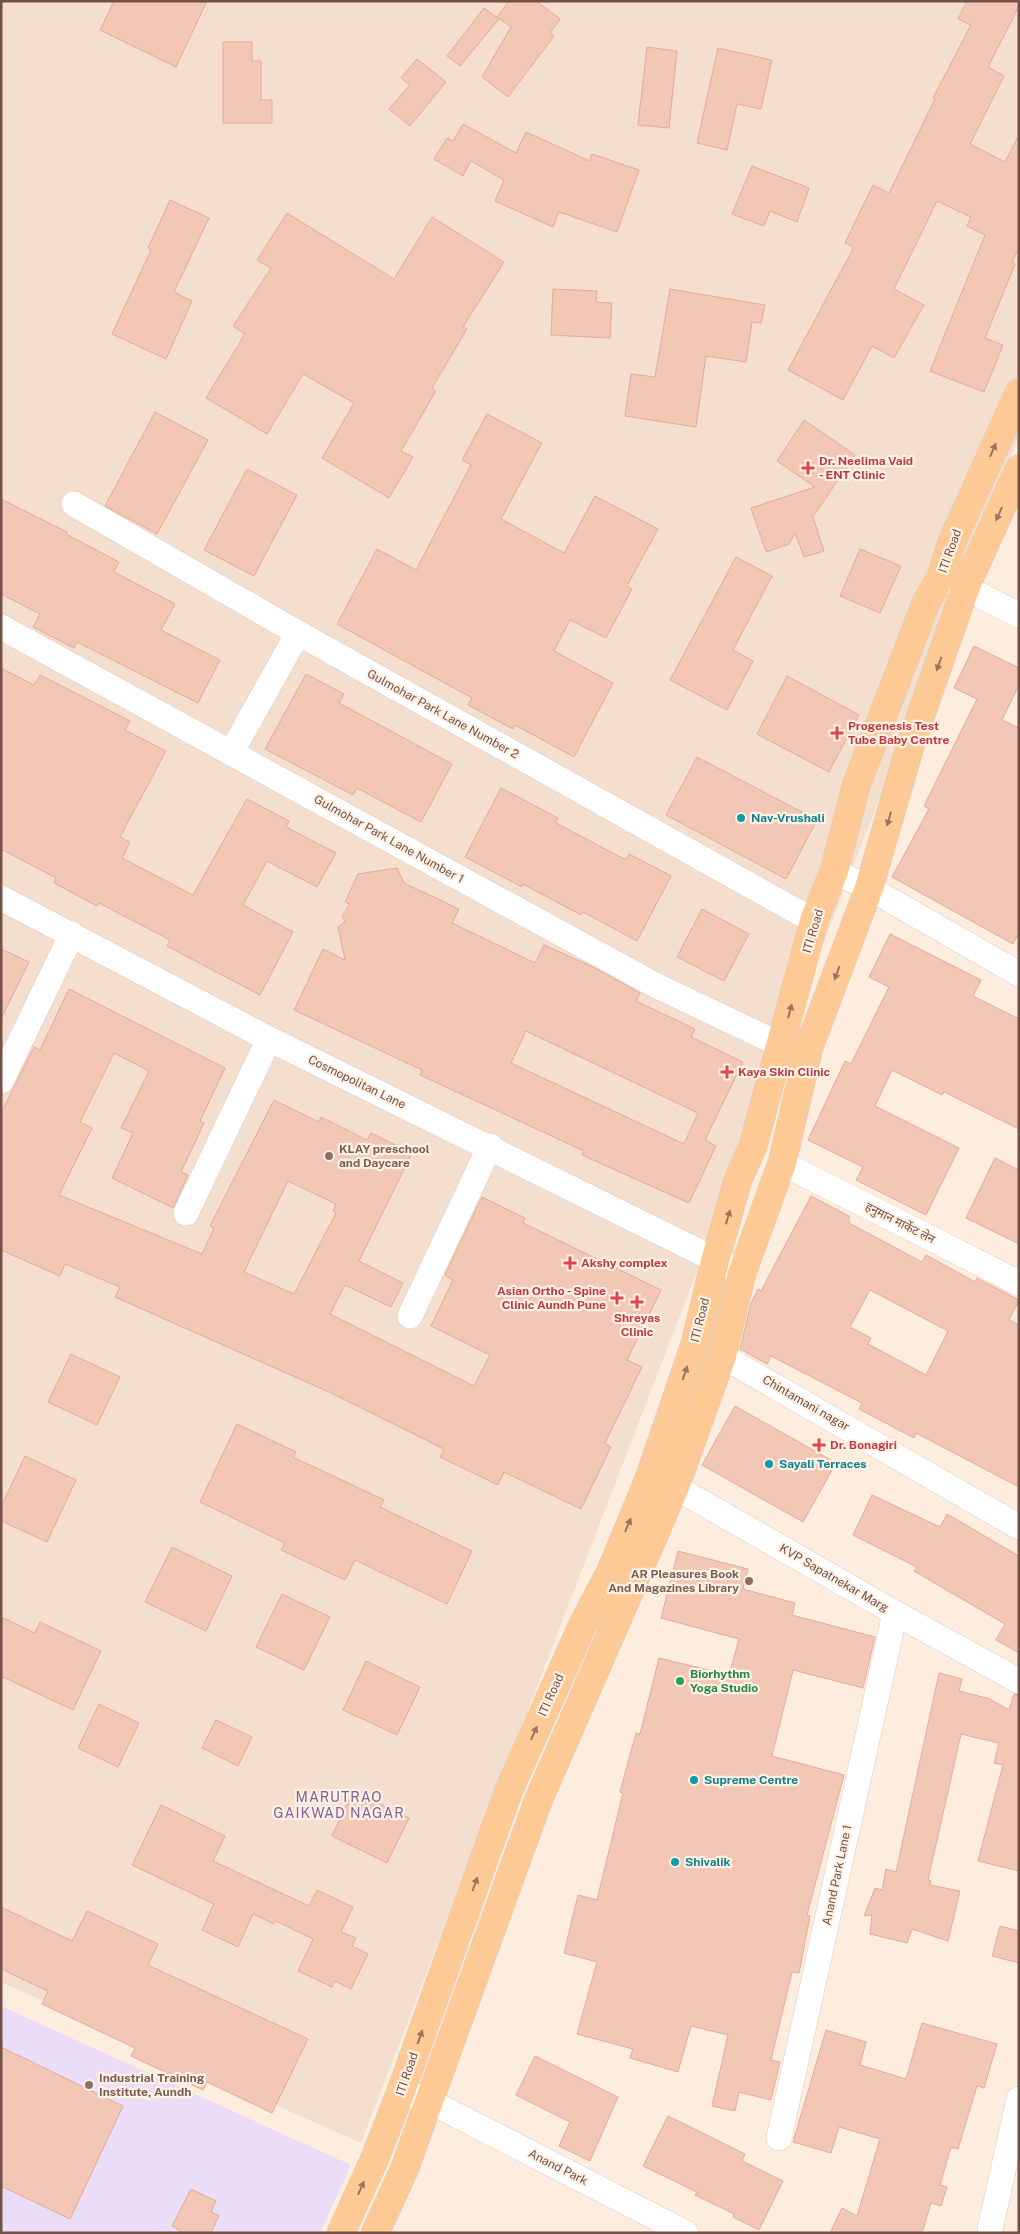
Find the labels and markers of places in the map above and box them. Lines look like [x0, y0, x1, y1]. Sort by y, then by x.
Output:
place label: Dr. Neelima Vaid - ENT Clinic [819, 454, 913, 482]
marker: Dr. Neelima Vaid - ENT Clinic [801, 461, 815, 475]
place label: Progenesis Test Tube Baby Centre [848, 719, 950, 747]
marker: Progenesis Test Tube Baby Centre [830, 726, 844, 740]
place label: Nav-Vrushali [751, 811, 825, 825]
marker: Nav-Vrushali [735, 812, 747, 824]
marker: Kaya Skin Clinic [720, 1065, 734, 1079]
place label: Kaya Skin Clinic [738, 1065, 830, 1079]
place label: KLAY preschool and Daycare [339, 1142, 430, 1170]
marker: KLAY preschool and Daycare [323, 1150, 335, 1162]
marker: Akshy complex [563, 1256, 577, 1270]
place label: Akshy complex [581, 1256, 668, 1270]
place label: Asian Ortho - Spine Clinic Aundh Pune [497, 1284, 606, 1312]
marker: Asian Ortho - Spine Clinic Aundh Pune [610, 1291, 624, 1305]
marker: Shreyas Clinic [630, 1295, 644, 1309]
place label: Shreyas Clinic [614, 1311, 660, 1339]
marker: Dr. Bonagiri [812, 1438, 826, 1452]
place label: Dr. Bonagiri [830, 1438, 897, 1452]
place label: Sayali Terraces [779, 1457, 867, 1471]
marker: Sayali Terraces [763, 1458, 775, 1470]
place label: AR Pleasures Book And Magazines Library [608, 1567, 739, 1595]
marker: AR Pleasures Book And Magazines Library [743, 1575, 755, 1587]
place label: Biorhythm Yoga Studio [690, 1667, 758, 1695]
marker: Biorhythm Yoga Studio [674, 1675, 686, 1687]
place label: Supreme Centre [704, 1773, 798, 1787]
marker: Supreme Centre [688, 1774, 700, 1786]
place label: Shivalik [685, 1855, 731, 1869]
marker: Shivalik [669, 1856, 681, 1868]
place label: Industrial Training Institute, Aundh [99, 2071, 205, 2099]
marker: Industrial Training Institute, Aundh [83, 2079, 95, 2091]

